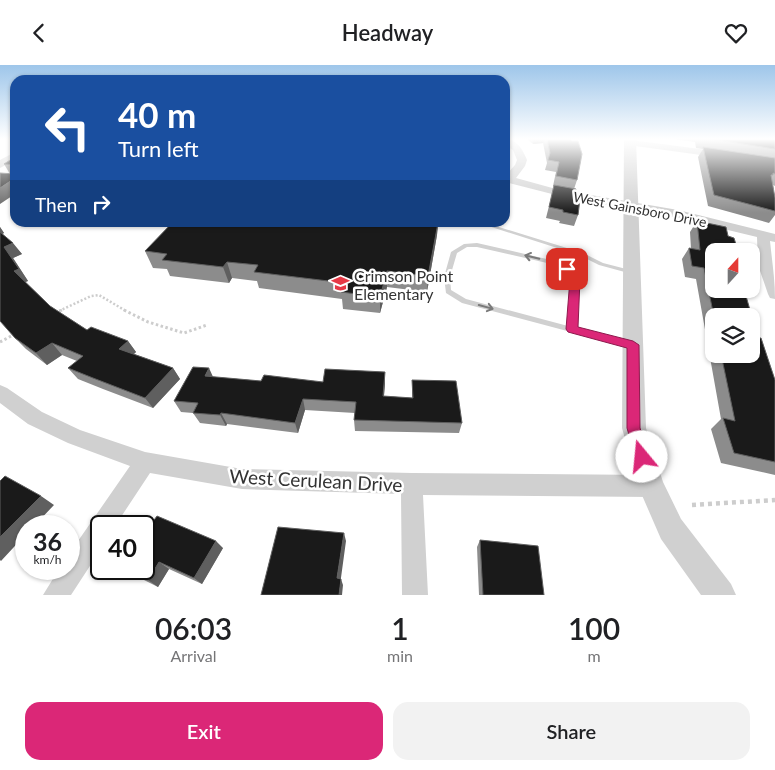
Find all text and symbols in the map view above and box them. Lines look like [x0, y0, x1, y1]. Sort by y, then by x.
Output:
icon: back [25, 19, 53, 47]
text: Headway [342, 19, 433, 46]
icon: heart [722, 19, 750, 47]
text: 40 m [118, 93, 196, 135]
icon: left [35, 95, 100, 160]
text: Turn left [118, 135, 199, 162]
street label: West Gainsboro Drive [572, 188, 708, 230]
icon: right [87, 190, 115, 218]
text: Then [35, 193, 77, 216]
north arrow [705, 243, 760, 297]
map controls [705, 243, 760, 363]
pin [546, 248, 588, 290]
one-way arrow [524, 252, 540, 261]
icon: arrive [553, 255, 581, 283]
place label: Crimson Point Elementary [354, 266, 453, 303]
school or university icon: Crimson Point Elementary [330, 274, 350, 294]
one-way arrow [477, 303, 493, 312]
button: layers [705, 308, 760, 363]
position arrow [615, 430, 667, 482]
street label: West Cerulean Drive [229, 464, 403, 496]
speed limit sign: 40 [90, 515, 155, 580]
text: 36 [33, 526, 62, 556]
text: km/h [33, 552, 62, 567]
text: 06:03 [155, 610, 232, 646]
text: 1 [391, 610, 409, 646]
text: 100 [568, 610, 620, 646]
text: Arrival [170, 646, 217, 665]
text: min [387, 646, 413, 665]
text: m [587, 646, 601, 665]
button: Exit [25, 702, 383, 760]
button: Share [393, 702, 750, 760]

